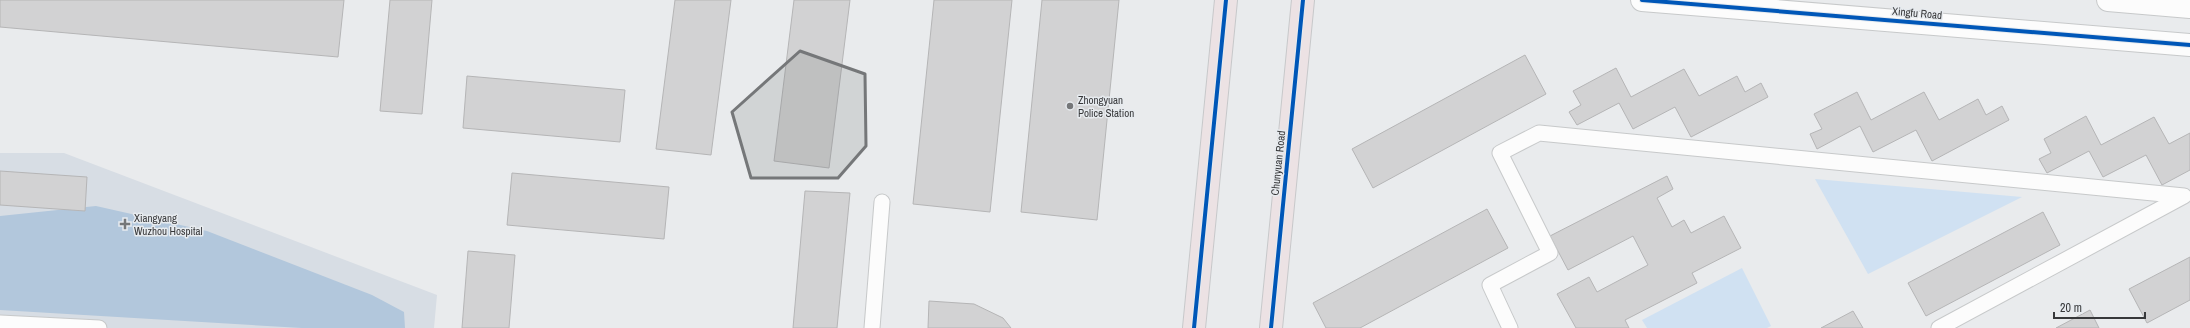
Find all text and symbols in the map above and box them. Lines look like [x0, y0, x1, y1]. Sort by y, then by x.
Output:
street label: Xingfu Road [1891, 4, 1943, 22]
place label: Zhongyuan Police Station [1078, 93, 1134, 120]
marker: Zhongyuan Police Station [1065, 101, 1075, 111]
street label: Chunyuan Road [1268, 130, 1288, 196]
place label: Xiangyang Wuzhou Hospital [134, 211, 203, 238]
marker: Xiangyang Wuzhou Hospital [119, 218, 131, 230]
scale bar [2054, 294, 2145, 320]
text: 20 m [2060, 300, 2082, 316]

